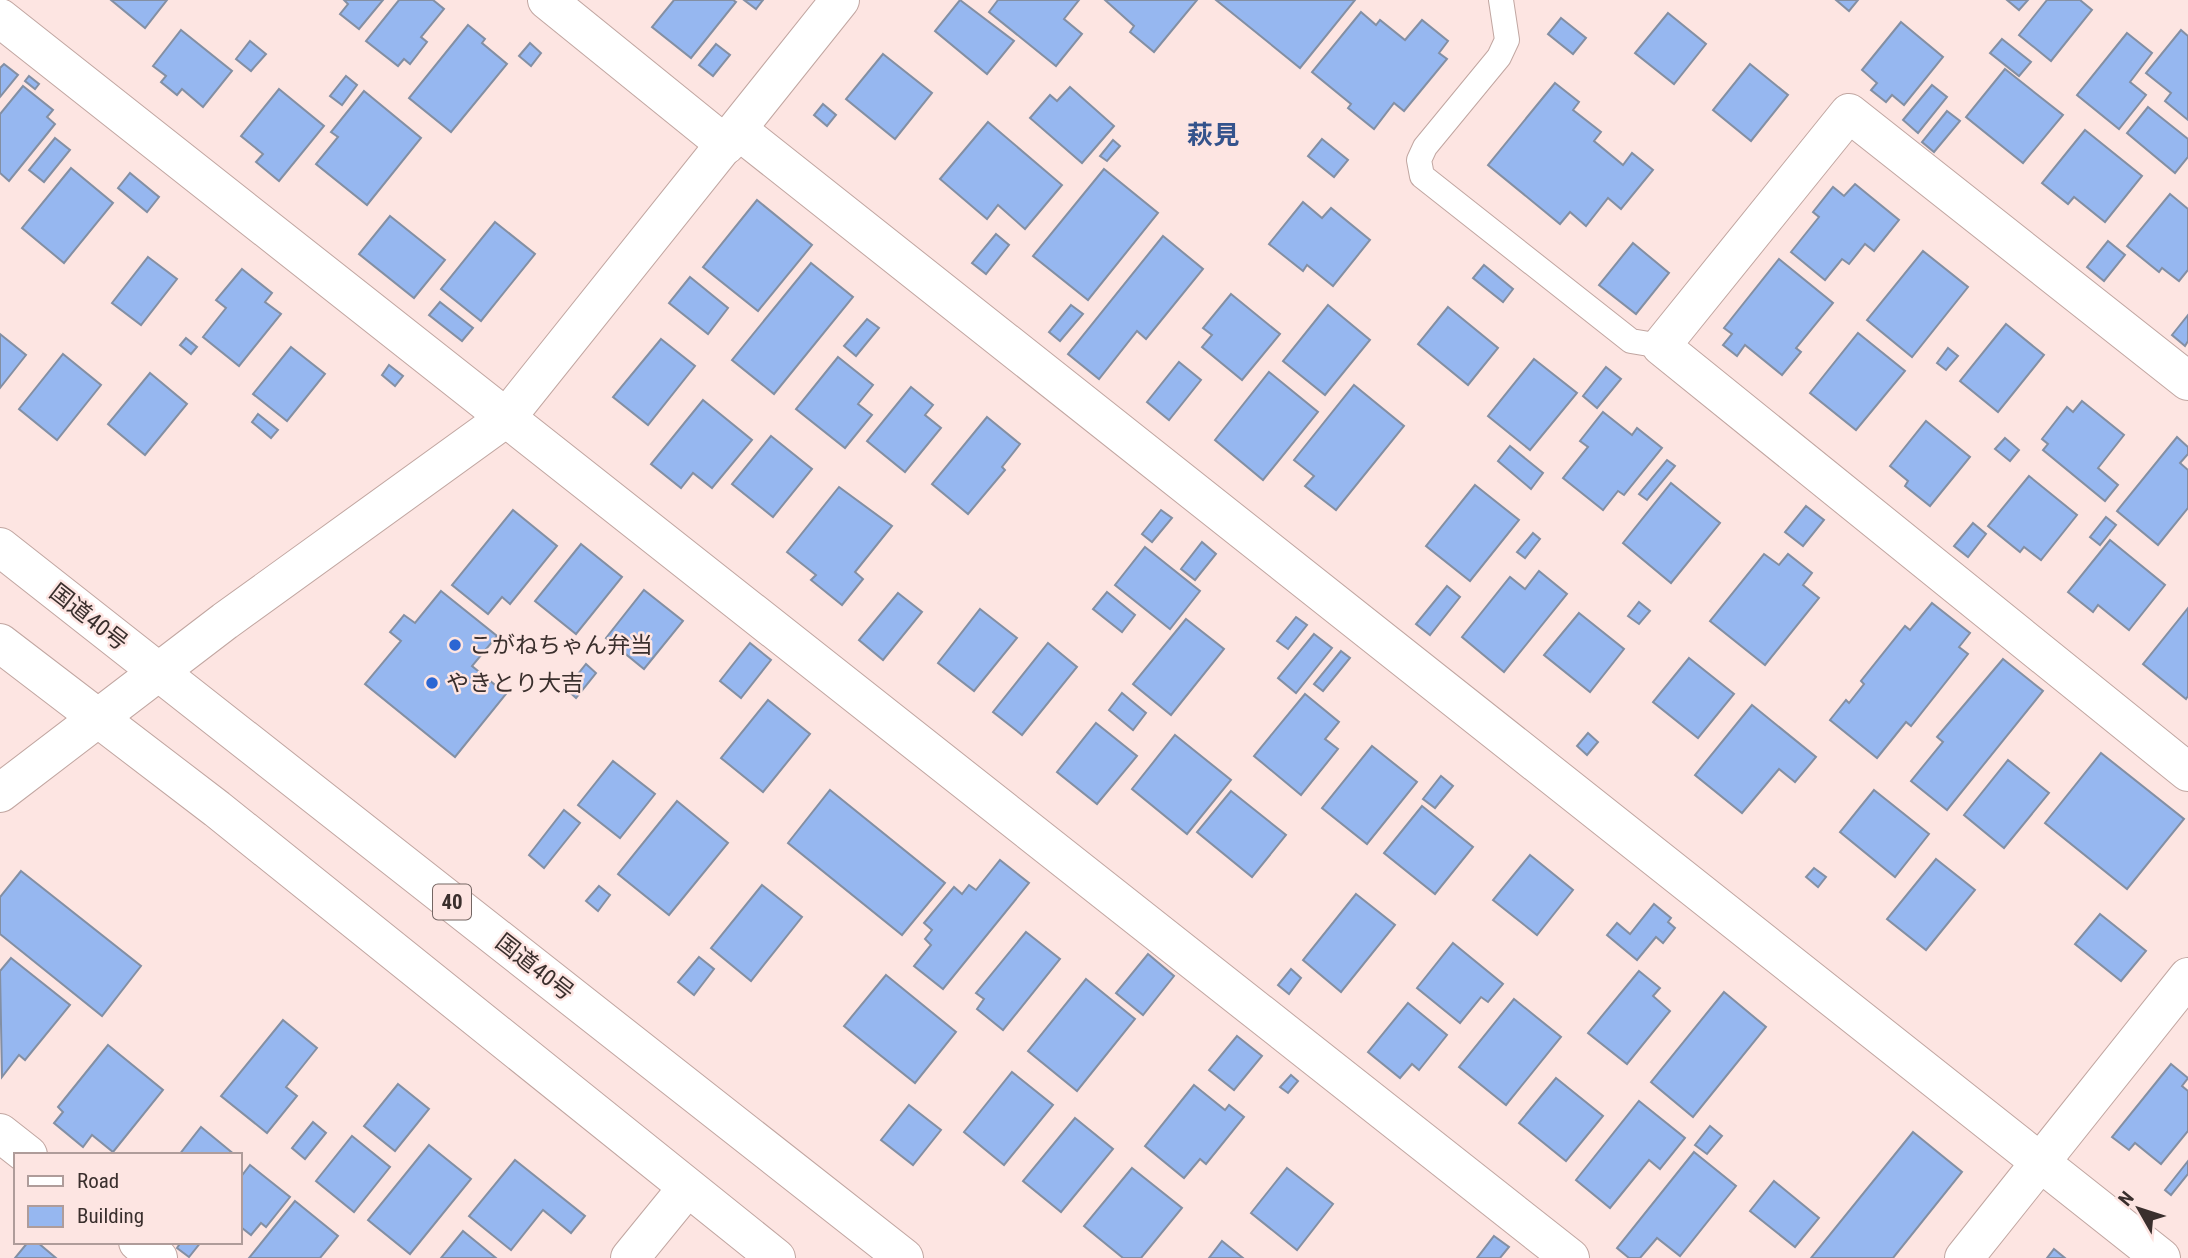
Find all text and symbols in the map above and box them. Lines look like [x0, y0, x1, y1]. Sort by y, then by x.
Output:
district label: 萩見 [1187, 120, 1239, 150]
street label: 国道40号 [44, 579, 133, 656]
place label: こがねちゃん弁当 [469, 632, 653, 659]
marker: こがねちゃん弁当 [447, 637, 463, 653]
place label: やきとり大吉 [446, 670, 584, 697]
marker: やきとり大吉 [424, 675, 440, 691]
road number: 40 [433, 884, 471, 920]
street label: 国道40号 [490, 929, 579, 1006]
legend [14, 1153, 242, 1244]
text: Road [77, 1169, 119, 1193]
north arrow [2104, 1174, 2174, 1244]
text: N [2114, 1187, 2139, 1210]
text: Building [77, 1204, 144, 1228]

